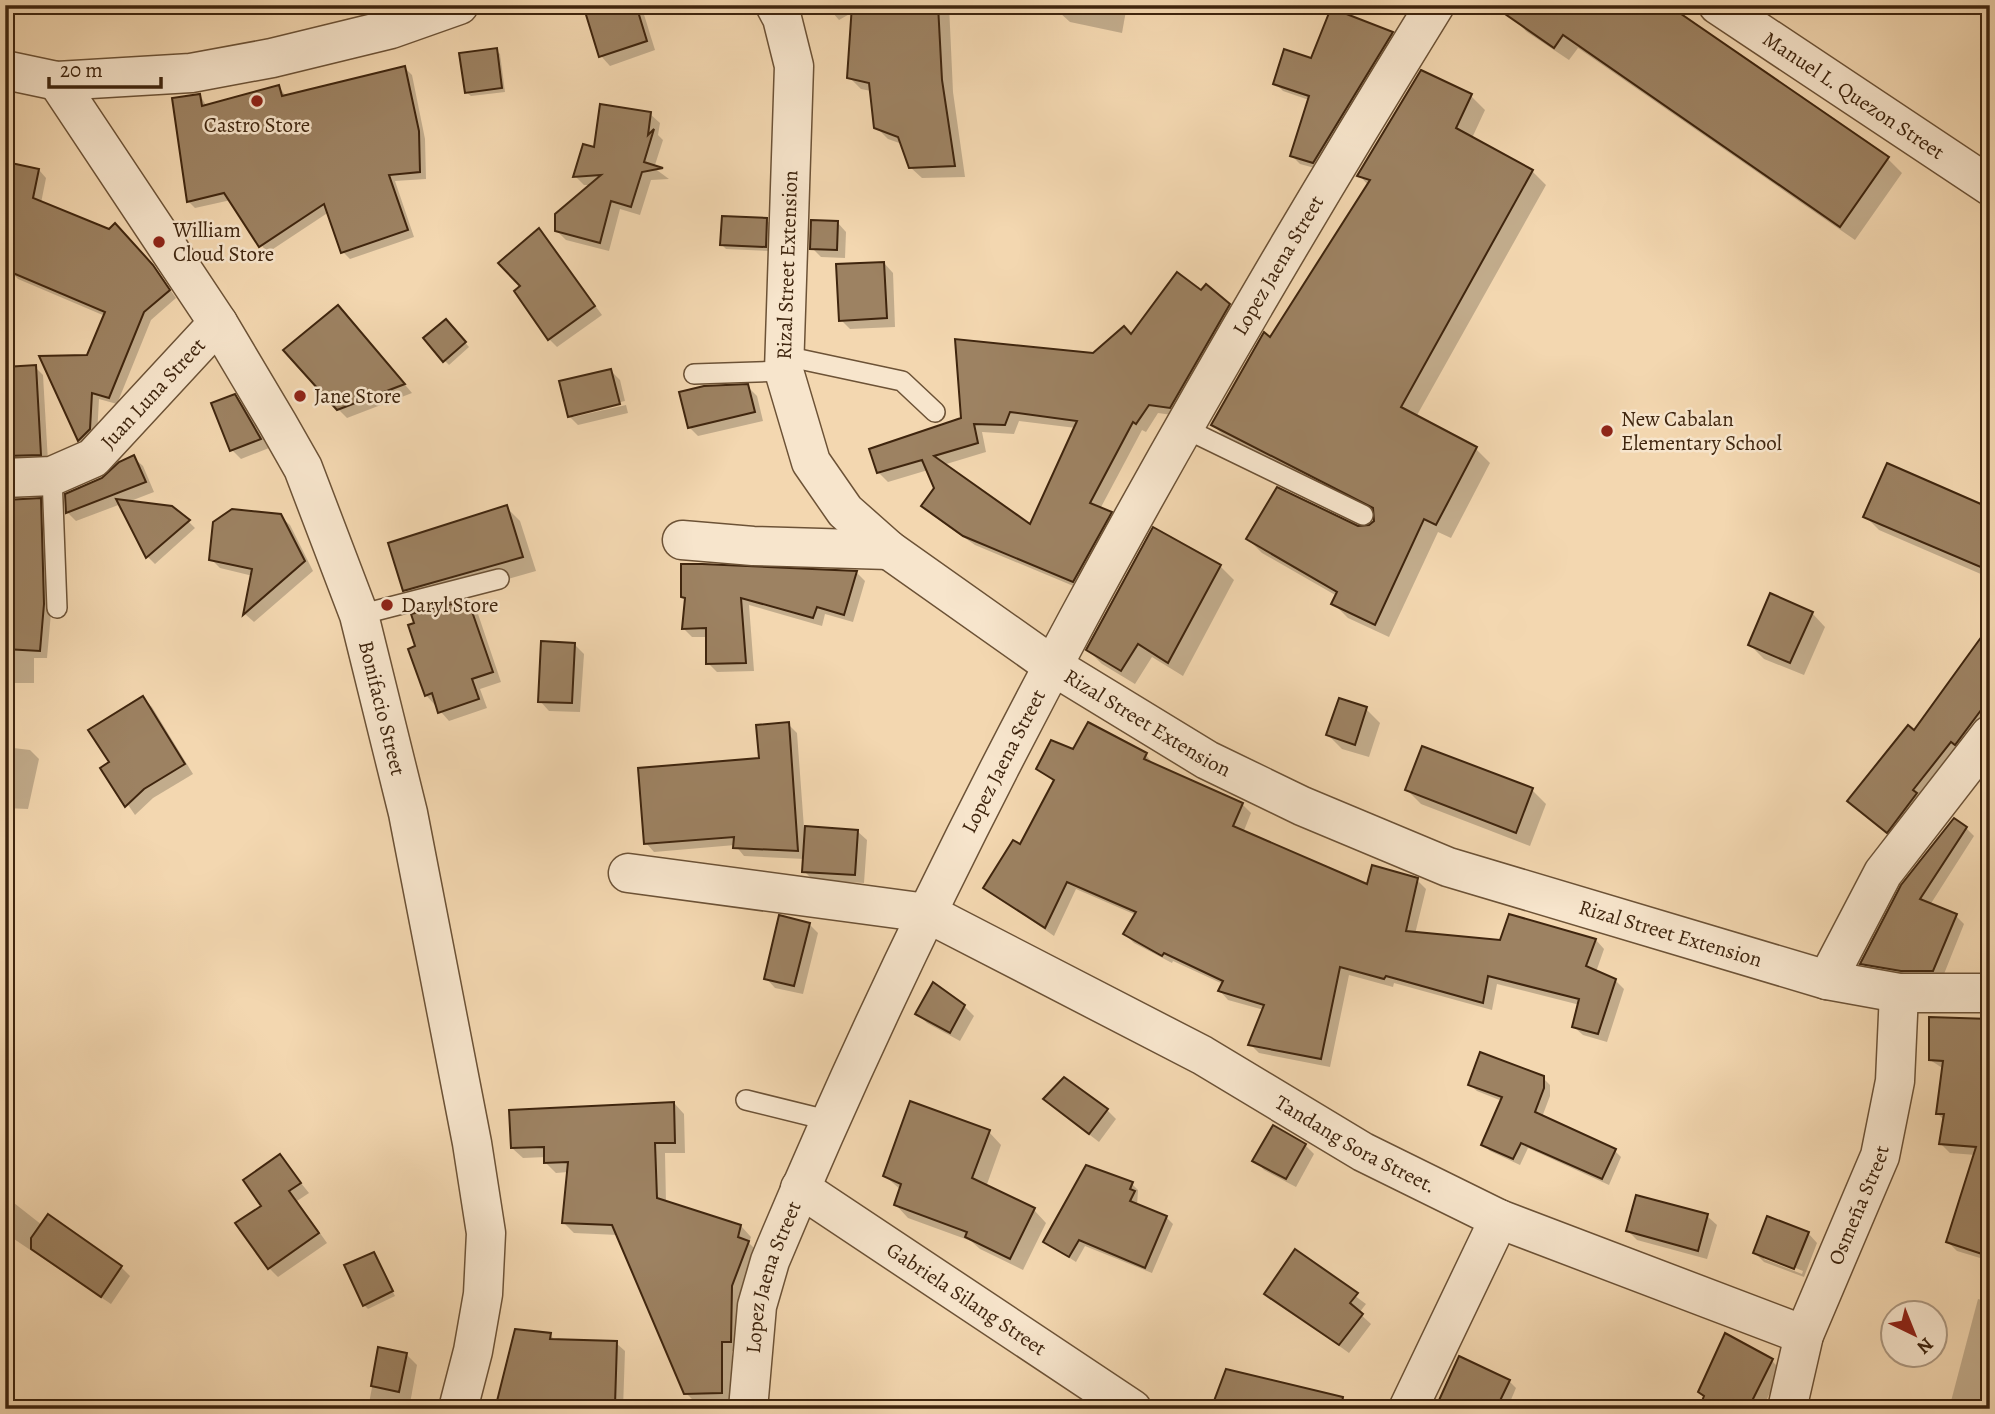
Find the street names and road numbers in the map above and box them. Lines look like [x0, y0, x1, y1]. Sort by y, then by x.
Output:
street label: Manuel L. Quezon Street [1757, 25, 1950, 166]
street label: Rizal Street Extension [770, 170, 804, 360]
street label: Lopez Jaena Street [1226, 190, 1330, 340]
street label: Juan Luna Street [94, 332, 212, 455]
street label: Bonifacio Street [352, 638, 412, 779]
street label: Rizal Street Extension [1059, 662, 1235, 783]
street label: Lopez Jaena Street [955, 684, 1052, 838]
street label: Rizal Street Extension [1576, 893, 1765, 974]
street label: Tandang Sora Street. [1270, 1088, 1441, 1200]
street label: Osmeña Street [1821, 1143, 1896, 1269]
street label: Lopez Jaena Street [739, 1197, 808, 1355]
street label: Gabriela Silang Street [881, 1236, 1052, 1362]

